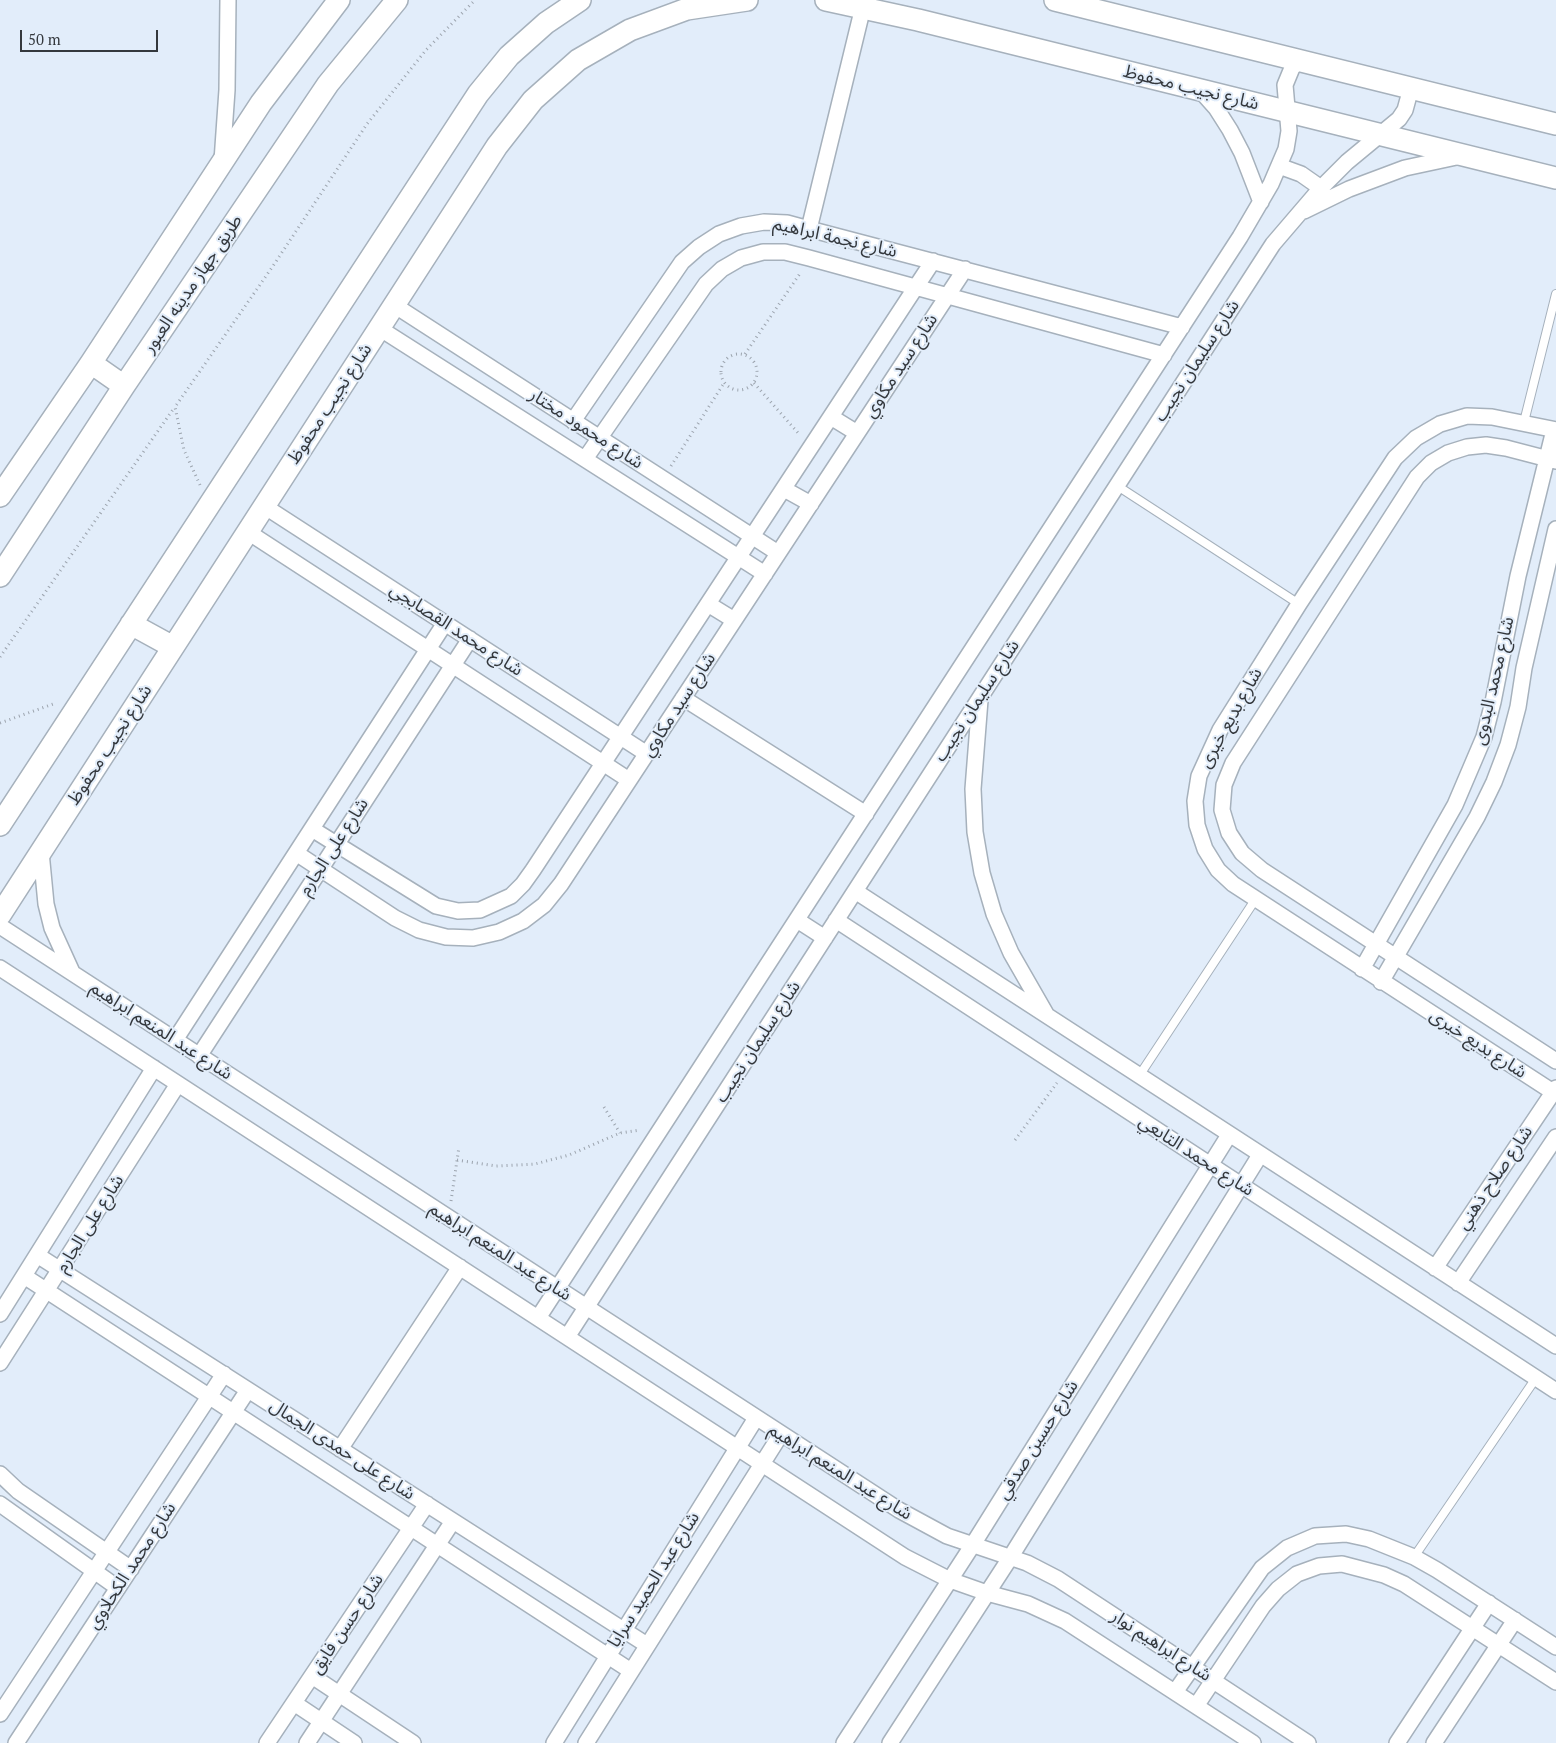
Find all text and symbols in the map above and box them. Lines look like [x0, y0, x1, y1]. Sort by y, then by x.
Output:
scale bar [22, 20, 160, 52]
text: 50 m [28, 29, 61, 49]
street label: شارع نجيب محفوظ [1121, 61, 1261, 115]
street label: طريق جهاز مدينه العبور [139, 211, 247, 357]
street label: شارع نجمة ابراهيم [771, 213, 899, 263]
street label: شارع سليمان نجيب [1150, 296, 1244, 426]
street label: شارع سيد مكاوي [859, 310, 943, 422]
street label: شارع نجيب محفوظ [283, 340, 377, 468]
street label: شارع محمود مختار [525, 384, 647, 474]
street label: شارع محمد القصابجي [385, 579, 527, 681]
street label: شارع محمد البدوى [1469, 615, 1519, 747]
street label: شارع سليمان نجيب [930, 636, 1024, 766]
street label: شارع سيد مكاوي [637, 649, 721, 761]
street label: شارع بديع خيرى [1195, 664, 1267, 772]
street label: شارع نجيب محفوظ [63, 681, 157, 809]
street label: شارع على الجارم [294, 794, 374, 900]
street label: شارع عبد المنعم ابراهيم [86, 977, 236, 1085]
street label: شارع سليمان نجيب [711, 977, 805, 1107]
street label: شارع بديع خيرى [1425, 1005, 1531, 1083]
street label: شارع محمد التابعي [1134, 1111, 1258, 1201]
street label: شارع صلاح ذهني [1452, 1122, 1538, 1234]
street label: شارع على الجارم [51, 1171, 129, 1277]
street label: شارع عبد المنعم ابراهيم [425, 1198, 575, 1306]
street label: شارع حسين صدقي [993, 1376, 1083, 1504]
street label: شارع على حمدى الجمال [265, 1395, 419, 1505]
street label: شارع عبد المنعم ابراهيم [764, 1419, 916, 1525]
street label: شارع محمد الكحلاوي [83, 1499, 181, 1633]
street label: شارع عبد الحميد سرايا [604, 1508, 704, 1652]
street label: شارع حسن فايق [306, 1570, 388, 1678]
street label: شارع ابراهيم نوار [1107, 1606, 1215, 1686]

